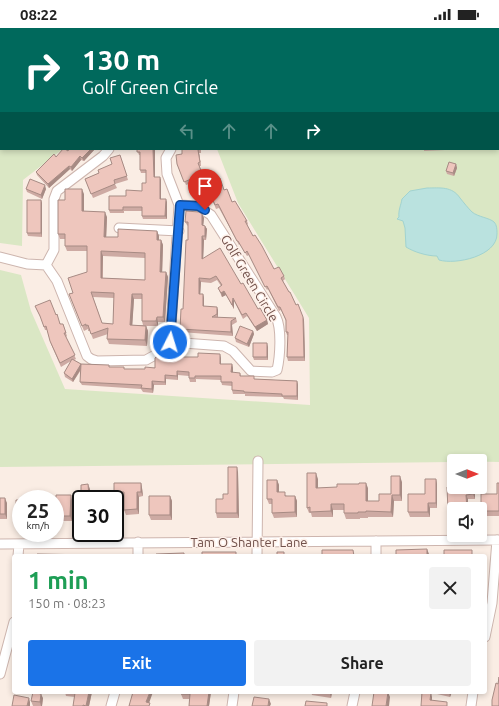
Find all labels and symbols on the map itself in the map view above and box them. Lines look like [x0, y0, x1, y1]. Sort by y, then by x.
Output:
pin [188, 169, 222, 210]
street label: Golf Green Circle [219, 232, 281, 324]
position arrow [149, 321, 191, 363]
north arrow [447, 454, 487, 494]
speed limit sign: 30 [72, 490, 124, 542]
street label: Tam O Shanter Lane [190, 535, 308, 549]

